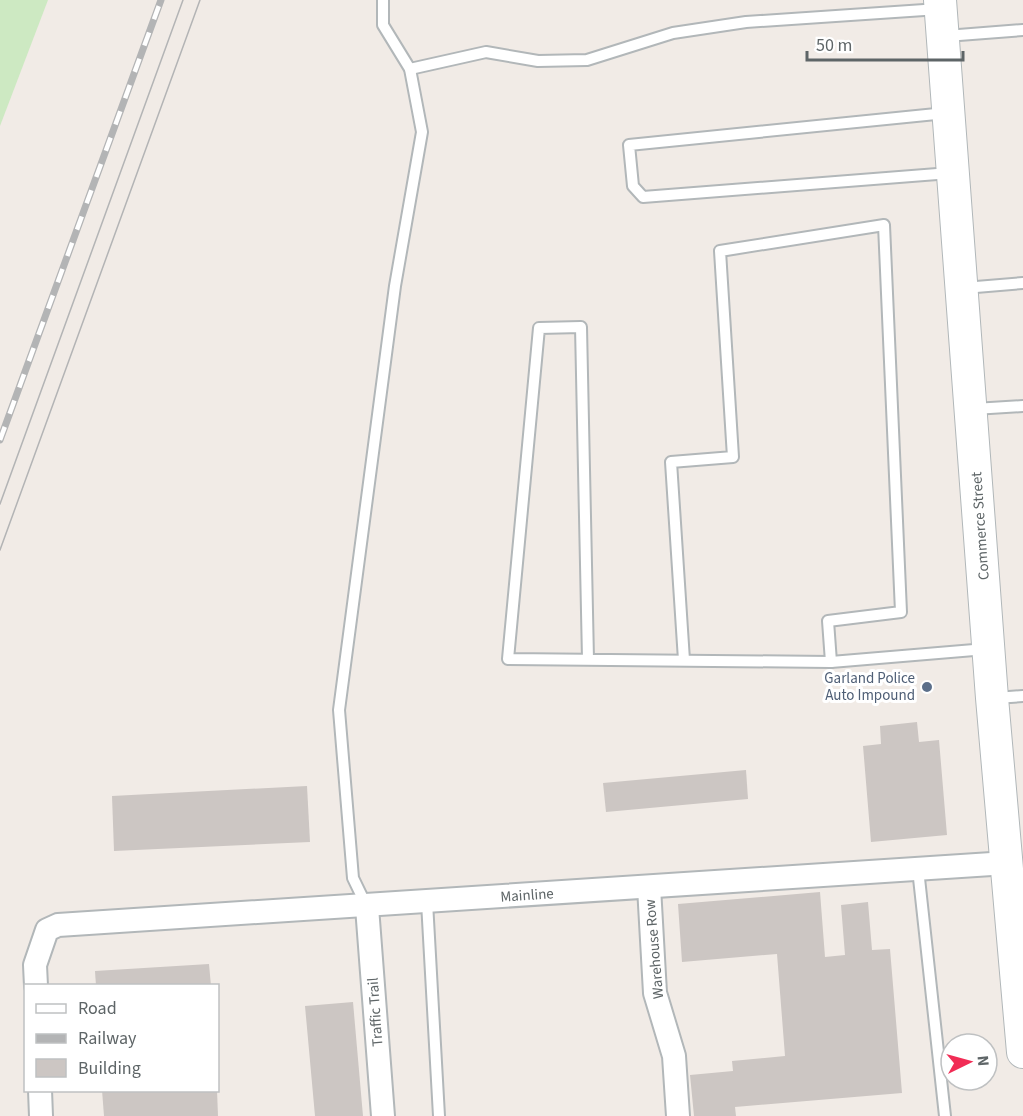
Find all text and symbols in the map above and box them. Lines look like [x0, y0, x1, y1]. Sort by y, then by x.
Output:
scale bar [807, 24, 963, 62]
text: 50 m [816, 33, 852, 58]
street label: Commerce Street [966, 471, 995, 581]
place label: Garland Police Auto Impound [824, 668, 915, 706]
marker: Garland Police Auto Impound [920, 680, 934, 694]
street label: Mainline [500, 883, 554, 908]
street label: Warehouse Row [640, 898, 669, 1000]
street label: Traffic Trail [363, 977, 388, 1047]
legend [24, 984, 219, 1092]
text: Road [78, 996, 117, 1021]
text: Railway [78, 1026, 137, 1051]
north arrow [939, 1032, 999, 1092]
text: N [972, 1055, 994, 1067]
text: Building [78, 1056, 141, 1081]

